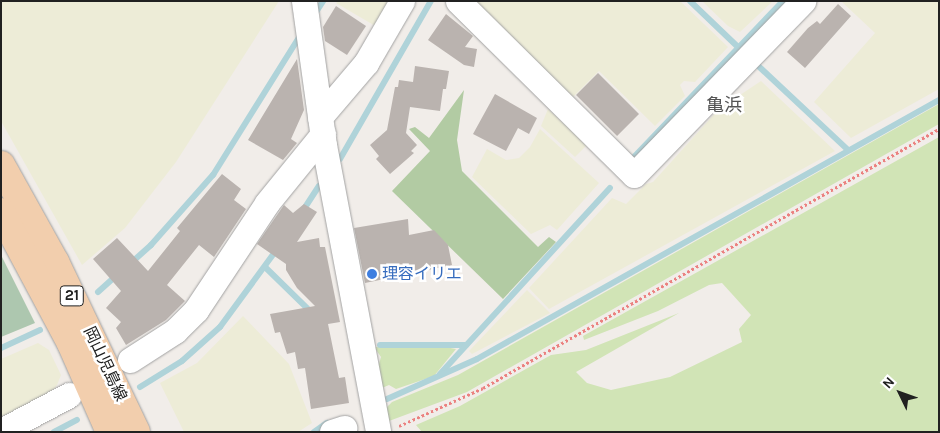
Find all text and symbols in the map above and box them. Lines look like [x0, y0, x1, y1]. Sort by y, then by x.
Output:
district label: 亀浜 [706, 94, 742, 116]
place label: 理容イリエ [382, 264, 462, 284]
marker: 理容イリエ [366, 268, 378, 280]
road number: 21 [60, 284, 84, 308]
street label: 岡山児島線 [79, 324, 131, 404]
north arrow [875, 368, 925, 418]
text: N [879, 373, 898, 392]

